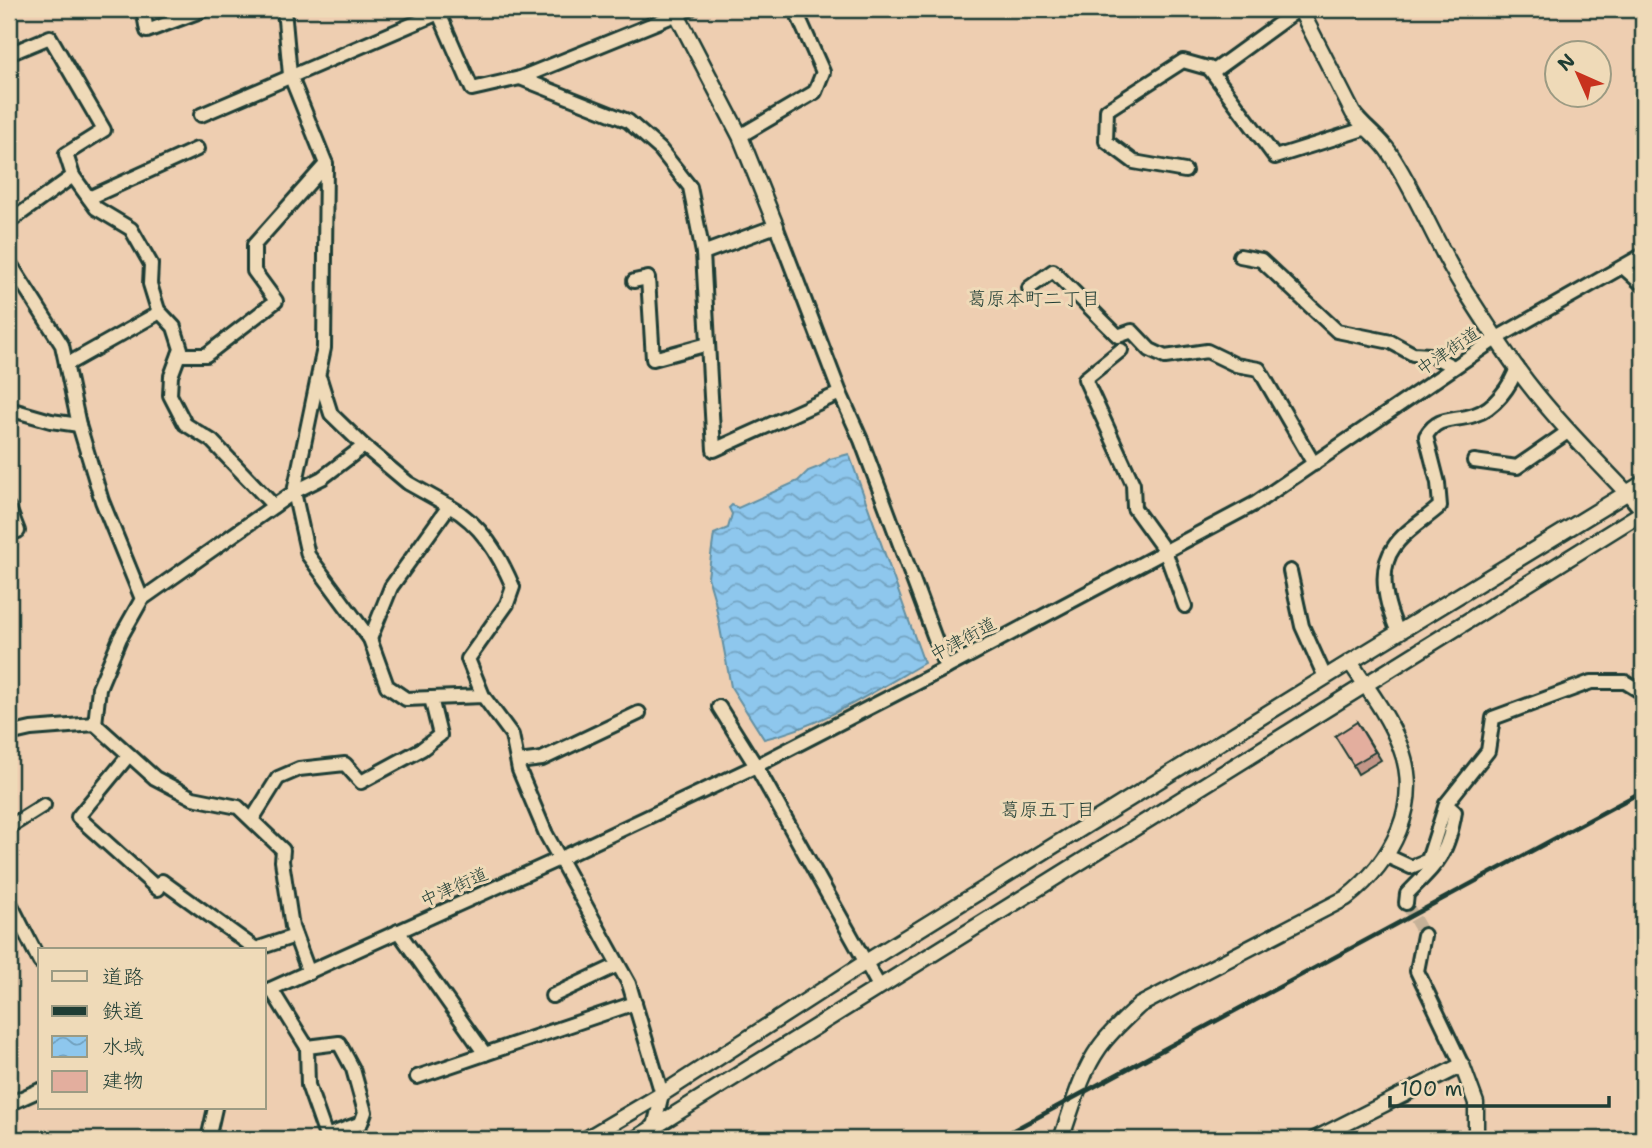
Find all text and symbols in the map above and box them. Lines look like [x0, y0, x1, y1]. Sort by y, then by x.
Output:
north arrow [1544, 38, 1614, 108]
text: N [1552, 48, 1580, 76]
district label: 葛原本町二丁目 [967, 286, 1101, 311]
street label: 中津街道 [1411, 321, 1485, 381]
street label: 中津街道 [926, 612, 1000, 666]
district label: 葛原五丁目 [1000, 797, 1096, 822]
street label: 中津街道 [416, 861, 492, 913]
legend [38, 948, 266, 1110]
text: 道路 [102, 963, 144, 991]
text: 鉄道 [102, 997, 144, 1025]
text: 水域 [102, 1033, 144, 1061]
scale bar [1390, 1064, 1608, 1108]
text: 建物 [102, 1067, 144, 1095]
text: 100 m [1400, 1075, 1463, 1103]

